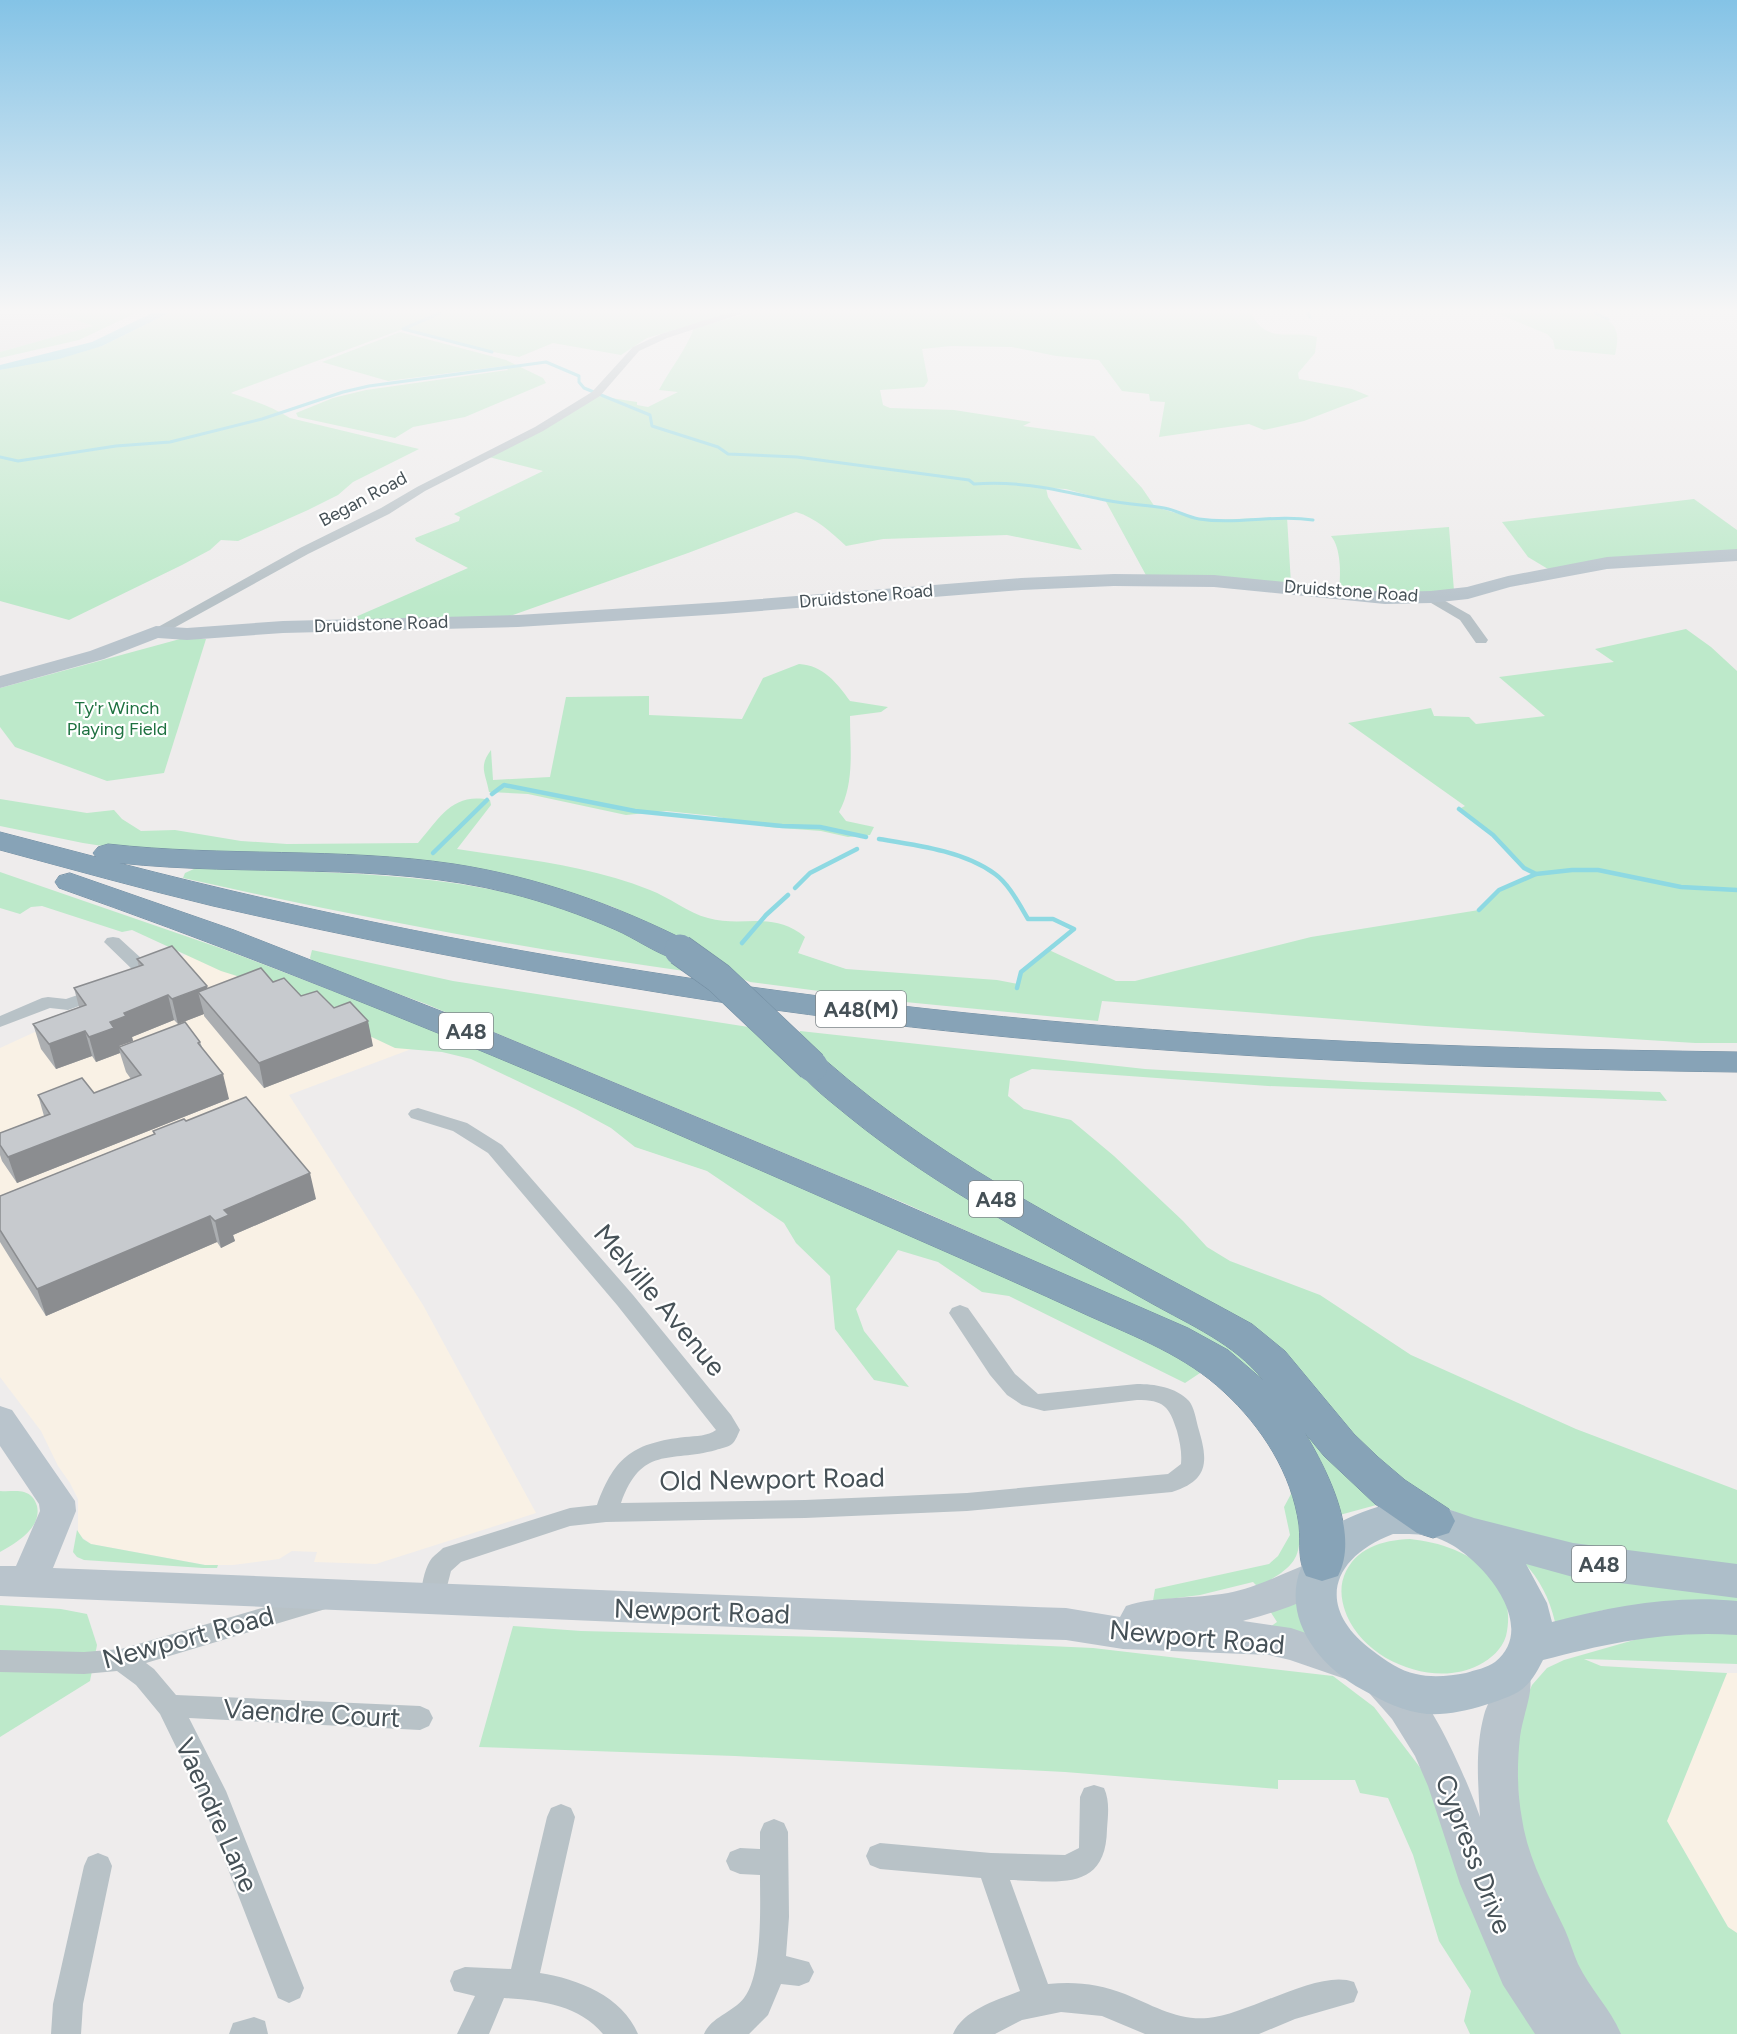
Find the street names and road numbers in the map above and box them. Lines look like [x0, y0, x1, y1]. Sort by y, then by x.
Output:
street label: Began Road [315, 467, 411, 531]
street label: Druidstone Road [1283, 575, 1419, 607]
street label: Druidstone Road [798, 579, 934, 613]
street label: Druidstone Road [313, 611, 449, 637]
road number: A48(M) [816, 991, 906, 1027]
road number: A48 [439, 1013, 493, 1049]
road number: A48 [969, 1181, 1023, 1217]
street label: Melville Avenue [587, 1217, 733, 1383]
street label: Old Newport Road [659, 1461, 885, 1497]
road number: A48 [1572, 1546, 1626, 1582]
street label: Newport Road [613, 1591, 791, 1631]
street label: Newport Road [99, 1598, 277, 1676]
street label: Newport Road [1108, 1613, 1286, 1661]
street label: Vaendre Court [223, 1692, 401, 1734]
street label: Vaendre Lane [168, 1733, 266, 1897]
street label: Cypress Drive [1429, 1770, 1519, 1938]

